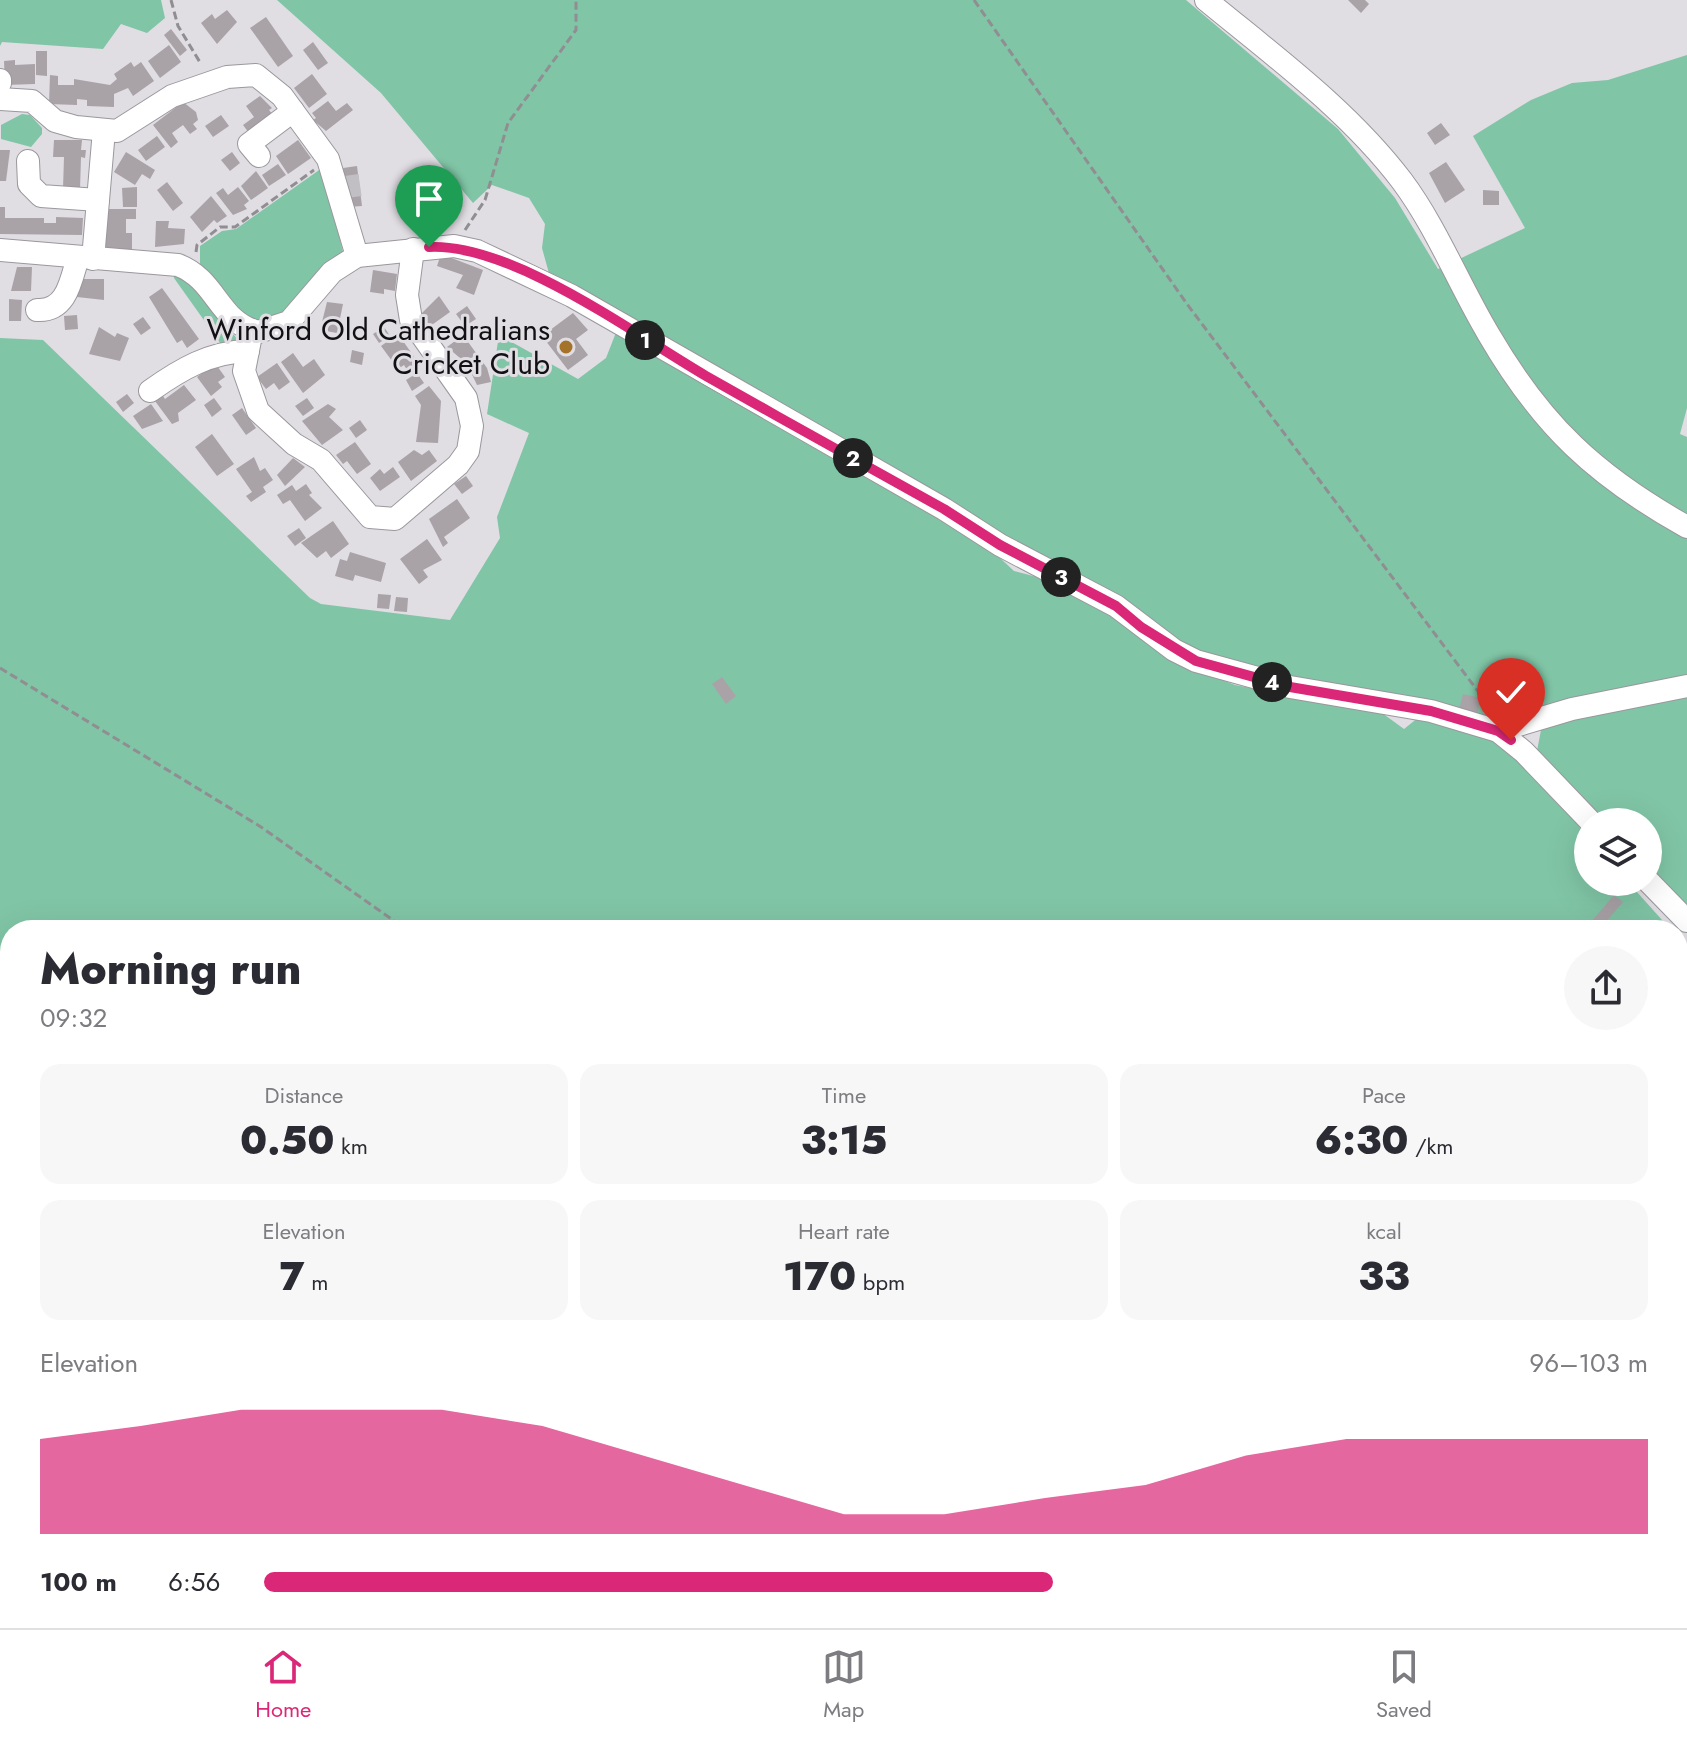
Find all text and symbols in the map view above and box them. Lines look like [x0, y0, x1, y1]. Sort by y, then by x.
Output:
pin [395, 165, 463, 247]
icon: arrive [407, 177, 451, 221]
place label: Winford Old Cathedralians Cricket Club [207, 308, 550, 385]
pin: 1 [625, 320, 665, 360]
text: 1 [639, 324, 651, 356]
marker: Winford Old Cathedralians Cricket Club [557, 338, 575, 356]
pin: 2 [833, 438, 873, 478]
text: 2 [846, 442, 860, 474]
pin: 3 [1041, 557, 1081, 597]
text: 3 [1054, 561, 1068, 593]
pin [1477, 658, 1545, 740]
pin: 4 [1252, 662, 1292, 702]
text: 4 [1264, 666, 1280, 698]
icon: check [1489, 670, 1533, 714]
map controls [1574, 808, 1662, 896]
button: layers [1574, 808, 1662, 896]
text: Morning run [40, 937, 302, 1001]
button: share [1564, 946, 1648, 1030]
text: 09:32 [40, 999, 107, 1037]
text: Distance [265, 1079, 343, 1111]
text: Time [822, 1079, 866, 1111]
text: Pace [1362, 1079, 1406, 1111]
text: 0.50 [240, 1111, 334, 1169]
text: 3:15 [801, 1111, 887, 1169]
text: 6:30 [1315, 1111, 1409, 1169]
text: km [334, 1130, 368, 1162]
text: /km [1409, 1130, 1453, 1162]
text: Elevation [263, 1215, 345, 1247]
text: Heart rate [798, 1215, 890, 1247]
text: kcal [1366, 1215, 1402, 1247]
text: 7 [280, 1247, 305, 1305]
text: 170 [783, 1247, 856, 1305]
text: 33 [1358, 1247, 1410, 1305]
text: m [305, 1266, 328, 1298]
text: bpm [856, 1266, 905, 1298]
text: Elevation [40, 1344, 138, 1382]
text: 96–103 m [1529, 1344, 1648, 1382]
text: 100 m [40, 1563, 117, 1601]
text: 6:56 [168, 1563, 220, 1601]
tab: Home [255, 1645, 311, 1725]
tab: Map [822, 1645, 866, 1725]
tab: Saved [1376, 1645, 1432, 1725]

